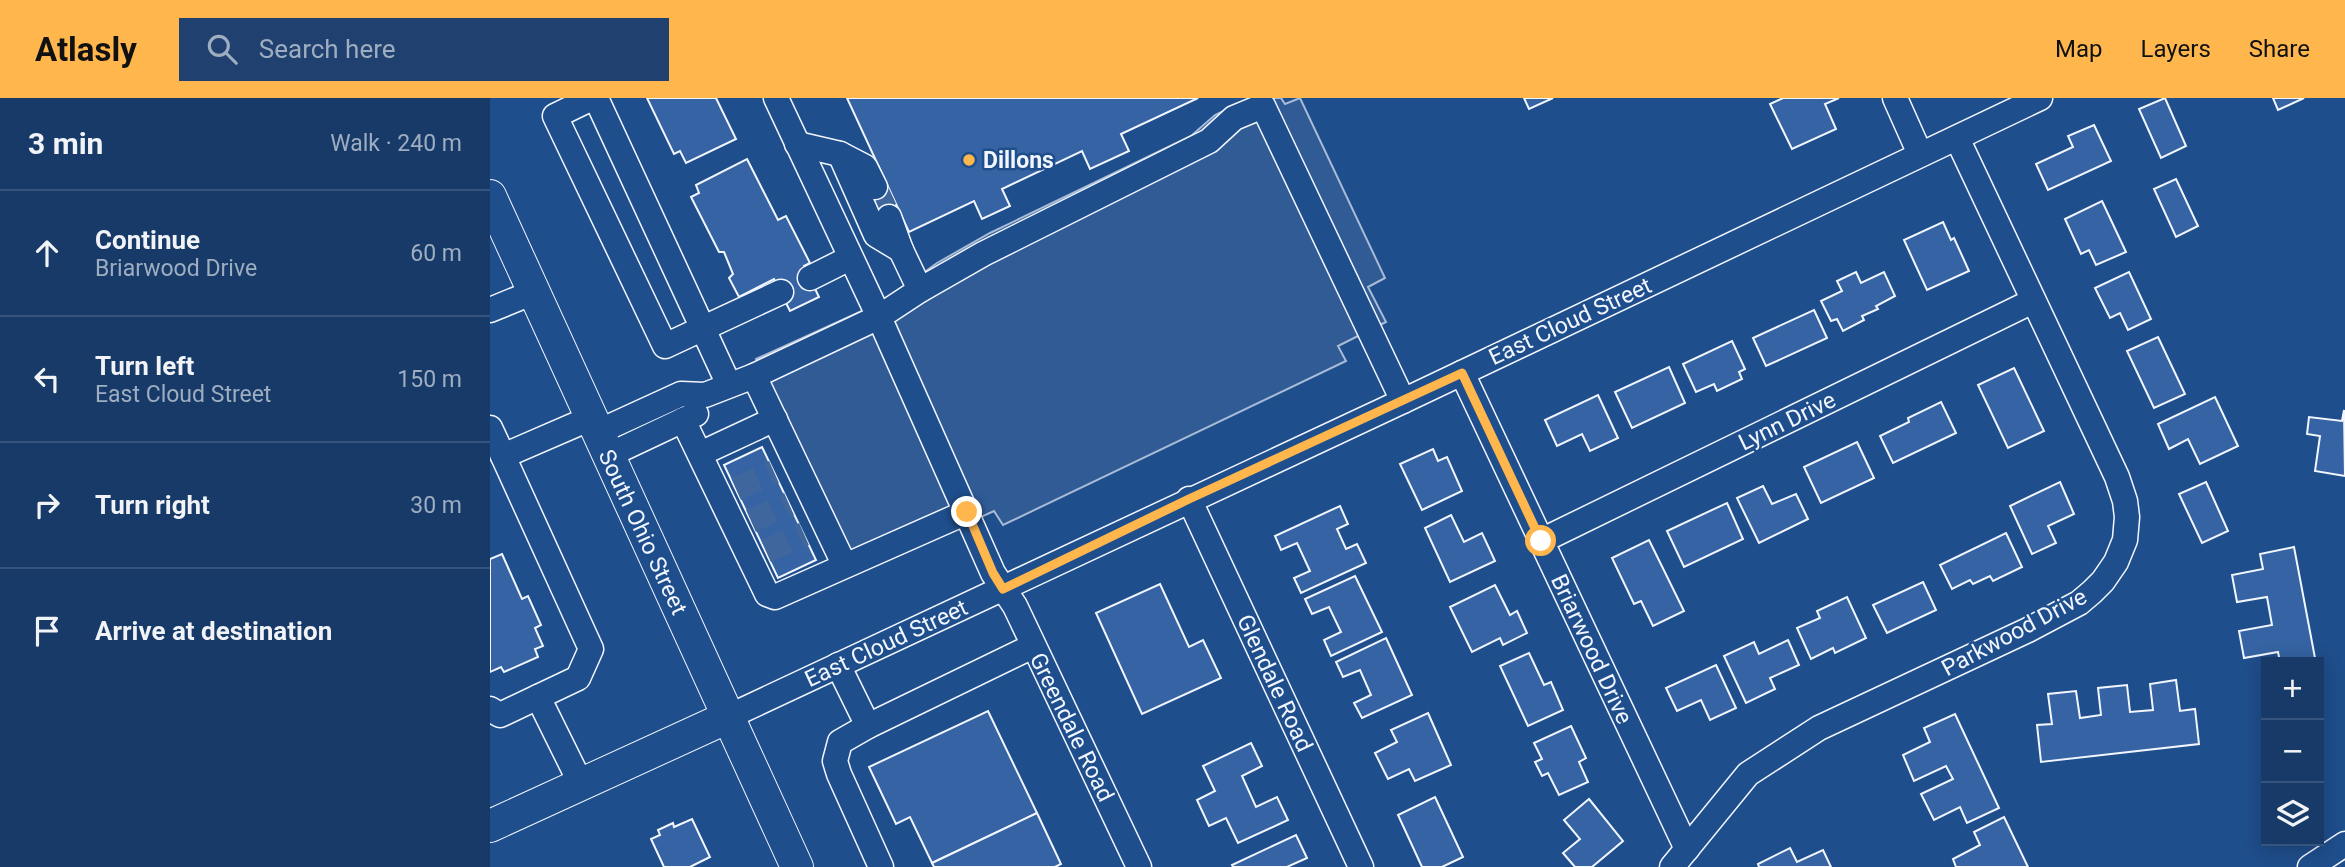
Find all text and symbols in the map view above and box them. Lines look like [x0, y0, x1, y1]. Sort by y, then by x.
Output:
search box [179, 18, 669, 81]
text: Atlasly [35, 30, 137, 69]
icon: search [203, 30, 241, 68]
text: Search here [259, 34, 396, 64]
text: Map [2055, 35, 2103, 63]
text: Layers [2141, 35, 2211, 63]
text: Share [2249, 35, 2310, 63]
text: 3 min [28, 126, 103, 161]
text: Walk · 240 m [330, 130, 462, 157]
place label: Dillons [983, 147, 1054, 174]
marker: Dillons [961, 152, 977, 168]
text: Continue [95, 225, 200, 255]
icon: ahead [28, 234, 66, 272]
text: 60 m [410, 240, 462, 267]
text: Briarwood Drive [95, 255, 257, 282]
street label: East Cloud Street [1485, 272, 1656, 371]
text: Turn left [95, 351, 194, 381]
icon: left [28, 360, 66, 398]
text: 150 m [397, 366, 462, 393]
text: East Cloud Street [95, 381, 271, 408]
street label: Lynn Drive [1734, 386, 1840, 457]
street label: South Ohio Street [593, 445, 693, 619]
icon: right [28, 486, 66, 524]
text: Turn right [95, 490, 210, 520]
text: 30 m [410, 492, 462, 519]
route end [951, 496, 982, 527]
route start [1525, 525, 1556, 556]
street label: Briarwood Drive [1545, 570, 1638, 728]
street label: Parkwood Drive [1937, 583, 2091, 682]
street label: East Cloud Street [801, 594, 972, 693]
street label: Glendale Road [1231, 610, 1318, 756]
icon: arrive [28, 612, 66, 650]
text: Arrive at destination [95, 616, 332, 646]
street label: Greendale Road [1024, 648, 1119, 806]
map controls [2261, 657, 2324, 846]
button: + [2261, 657, 2324, 720]
button: − [2261, 720, 2324, 783]
button: layers [2261, 783, 2324, 846]

